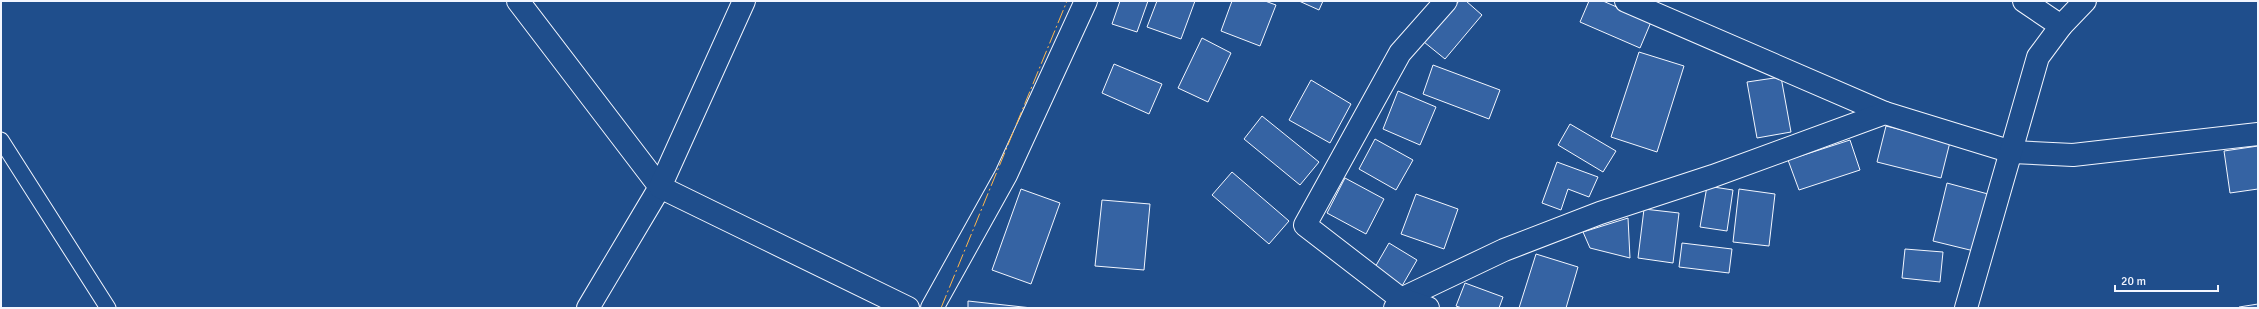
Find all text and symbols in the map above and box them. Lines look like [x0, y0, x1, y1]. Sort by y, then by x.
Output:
scale bar [2115, 267, 2218, 293]
text: 20 m [2121, 274, 2146, 289]

